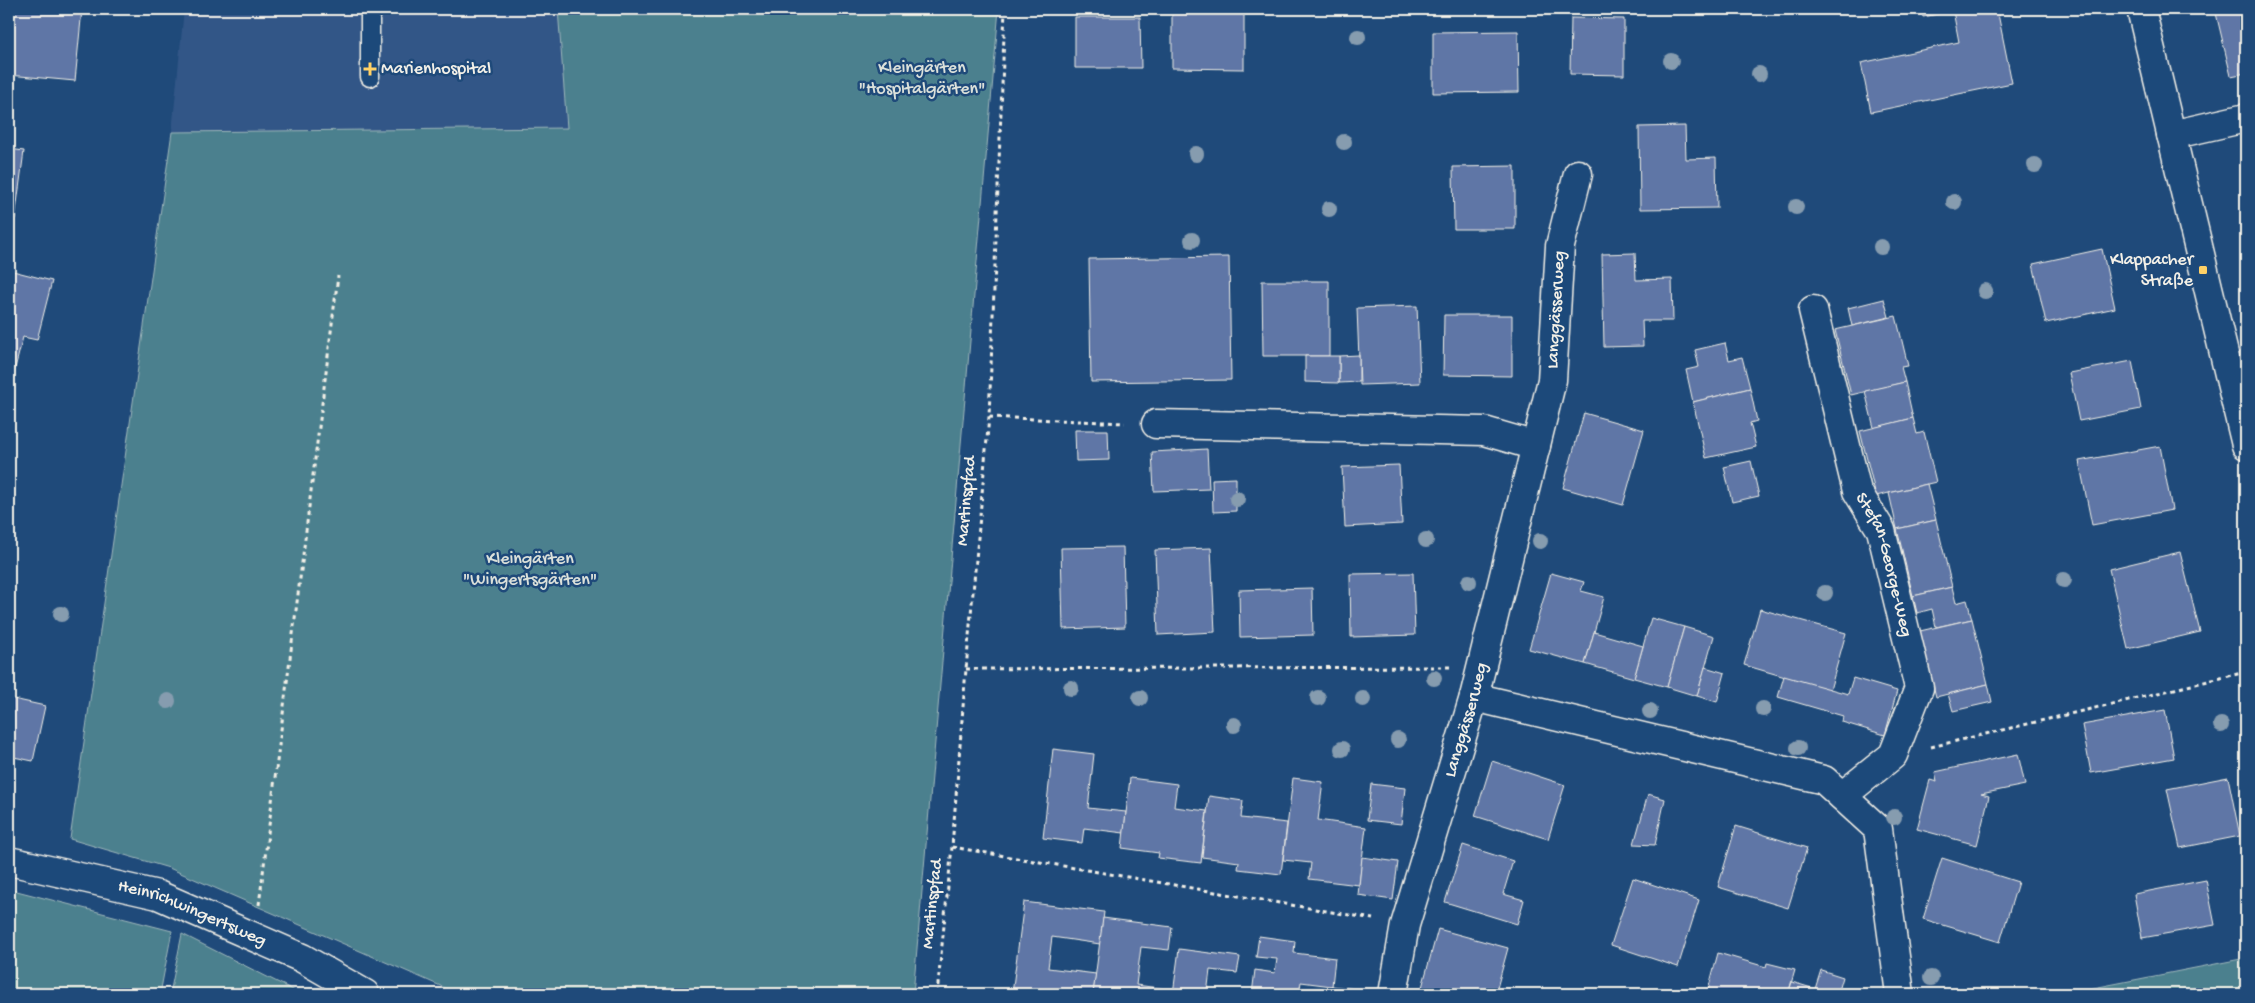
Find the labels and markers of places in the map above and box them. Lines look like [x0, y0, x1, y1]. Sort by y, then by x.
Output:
place label: Marienhospital [381, 59, 491, 80]
marker: Marienhospital [363, 62, 377, 76]
place label: Klappacher Straße [2110, 250, 2195, 292]
marker: Klappacher Straße [2197, 264, 2209, 276]

